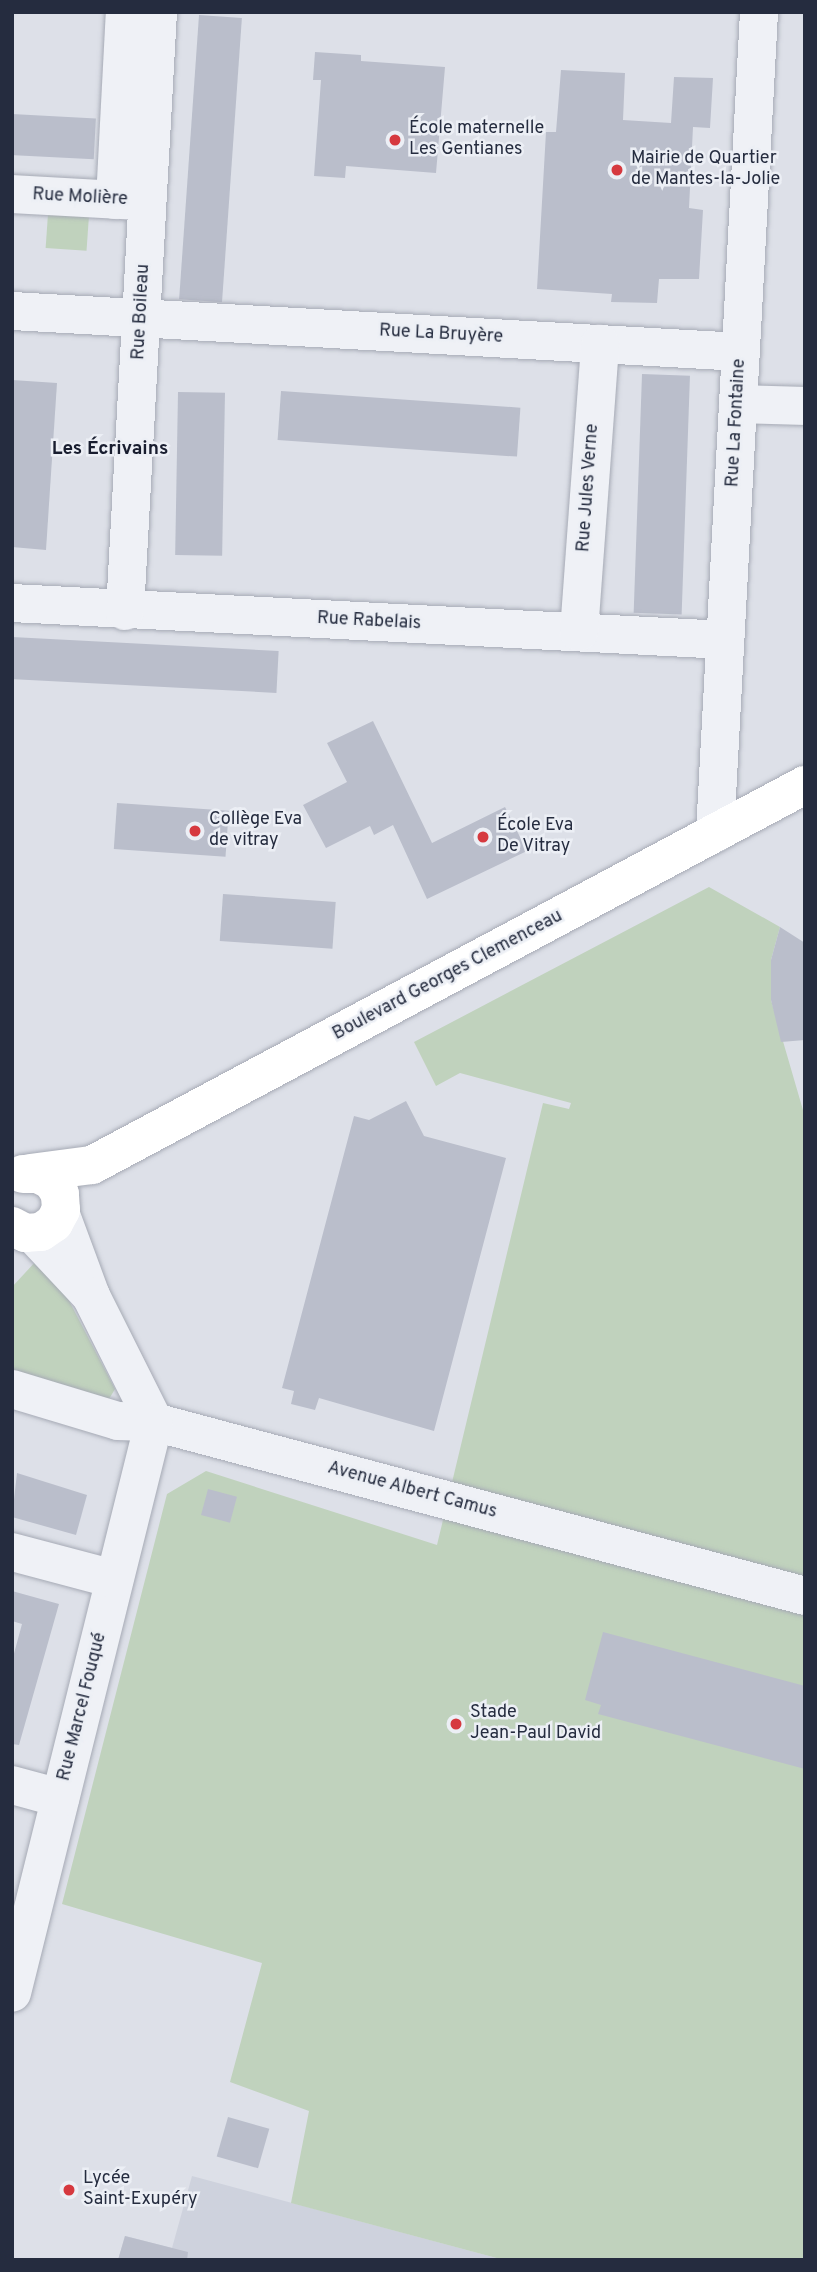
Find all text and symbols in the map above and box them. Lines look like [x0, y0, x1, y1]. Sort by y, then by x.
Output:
place label: École maternelle Les Gentianes [409, 119, 544, 162]
marker: École maternelle Les Gentianes [387, 132, 403, 148]
place label: Mairie de Quartier de Mantes-la-Jolie [631, 149, 780, 192]
marker: Mairie de Quartier de Mantes-la-Jolie [609, 162, 625, 178]
street label: Rue Molière [32, 185, 128, 211]
street label: Rue Boileau [129, 263, 155, 361]
street label: Rue La Bruyère [378, 321, 504, 349]
street label: Rue La Fontaine [723, 358, 751, 488]
street label: Rue Jules Verne [574, 423, 604, 553]
district label: Les Écrivains [52, 439, 168, 461]
street label: Rue Rabelais [316, 608, 422, 636]
place label: Collège Eva de vitray [209, 810, 302, 852]
place label: École Eva De Vitray [497, 816, 573, 858]
marker: Collège Eva de vitray [187, 823, 203, 839]
marker: École Eva De Vitray [475, 829, 491, 845]
street label: Boulevard Georges Clemenceau [329, 906, 567, 1046]
street label: Avenue Albert Camus [325, 1458, 499, 1524]
street label: Rue Marcel Fouqué [54, 1631, 112, 1783]
place label: Stade Jean-Paul David [470, 1703, 601, 1746]
marker: Stade Jean-Paul David [448, 1716, 464, 1732]
place label: Lycée Saint-Exupéry [83, 2169, 198, 2212]
marker: Lycée Saint-Exupéry [61, 2182, 77, 2198]

